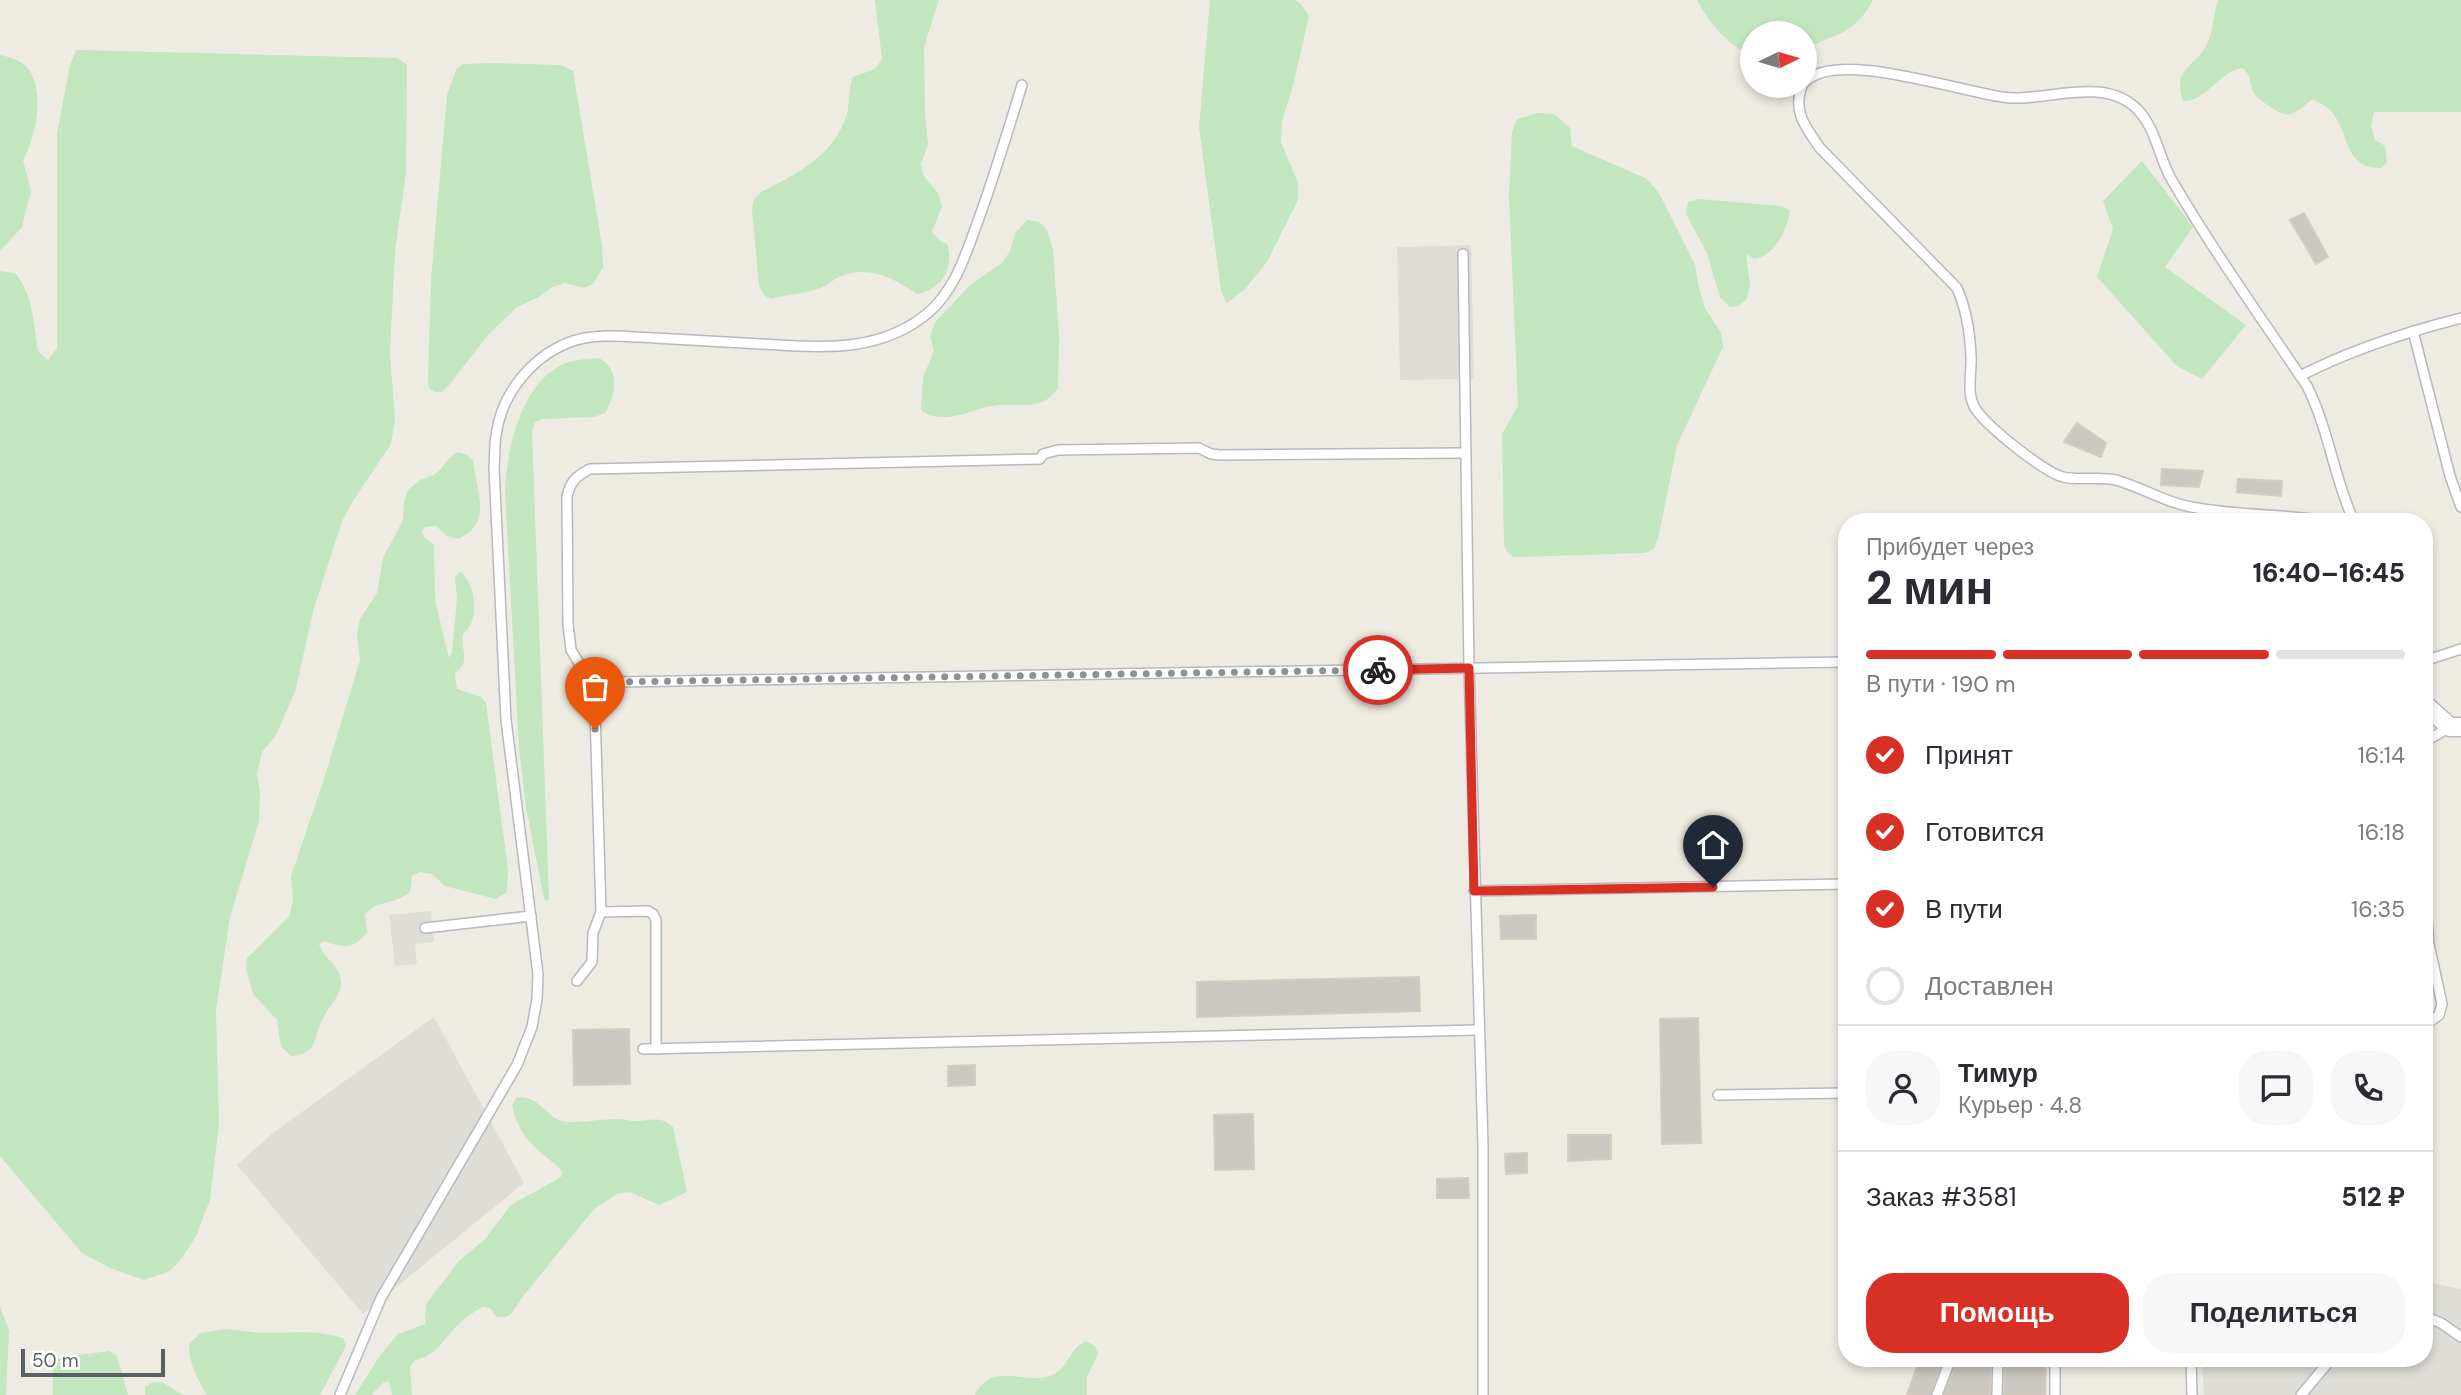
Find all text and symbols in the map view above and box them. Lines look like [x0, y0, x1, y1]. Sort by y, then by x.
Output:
north arrow [1740, 21, 1816, 98]
map controls [1740, 21, 1817, 98]
text: Прибудет через [1866, 532, 2034, 562]
text: 16:40–16:45 [2252, 556, 2405, 590]
text: 2 мин [1866, 558, 1993, 618]
courier [1343, 635, 1413, 705]
icon: bike [1359, 651, 1397, 689]
pin [565, 657, 625, 729]
icon: bag [576, 668, 614, 706]
text: В пути · 190 m [1866, 669, 2016, 699]
icon: check [1866, 736, 1904, 774]
text: Принят [1925, 738, 2013, 772]
text: 16:14 [2358, 740, 2405, 770]
icon: check [1866, 813, 1904, 851]
pin [1683, 815, 1743, 887]
text: Готовится [1925, 815, 2044, 849]
text: 16:18 [2358, 817, 2405, 847]
icon: home [1694, 826, 1732, 864]
icon: check [1866, 890, 1904, 928]
text: В пути [1925, 892, 2003, 926]
text: 16:35 [2351, 894, 2405, 924]
text: Доставлен [1925, 969, 2054, 1003]
button: person [1866, 1051, 1940, 1125]
button: chat [2239, 1051, 2313, 1125]
button: phone [2331, 1051, 2405, 1125]
text: Тимур [1958, 1056, 2038, 1090]
text: Курьер · 4.8 [1958, 1090, 2082, 1120]
text: Заказ #3581 [1866, 1180, 2017, 1214]
text: 512 ₽ [2341, 1180, 2405, 1214]
button: Помощь [1866, 1273, 2129, 1353]
button: Поделиться [2143, 1273, 2405, 1353]
scale bar [21, 1346, 164, 1378]
text: 50 m [32, 1348, 79, 1373]

